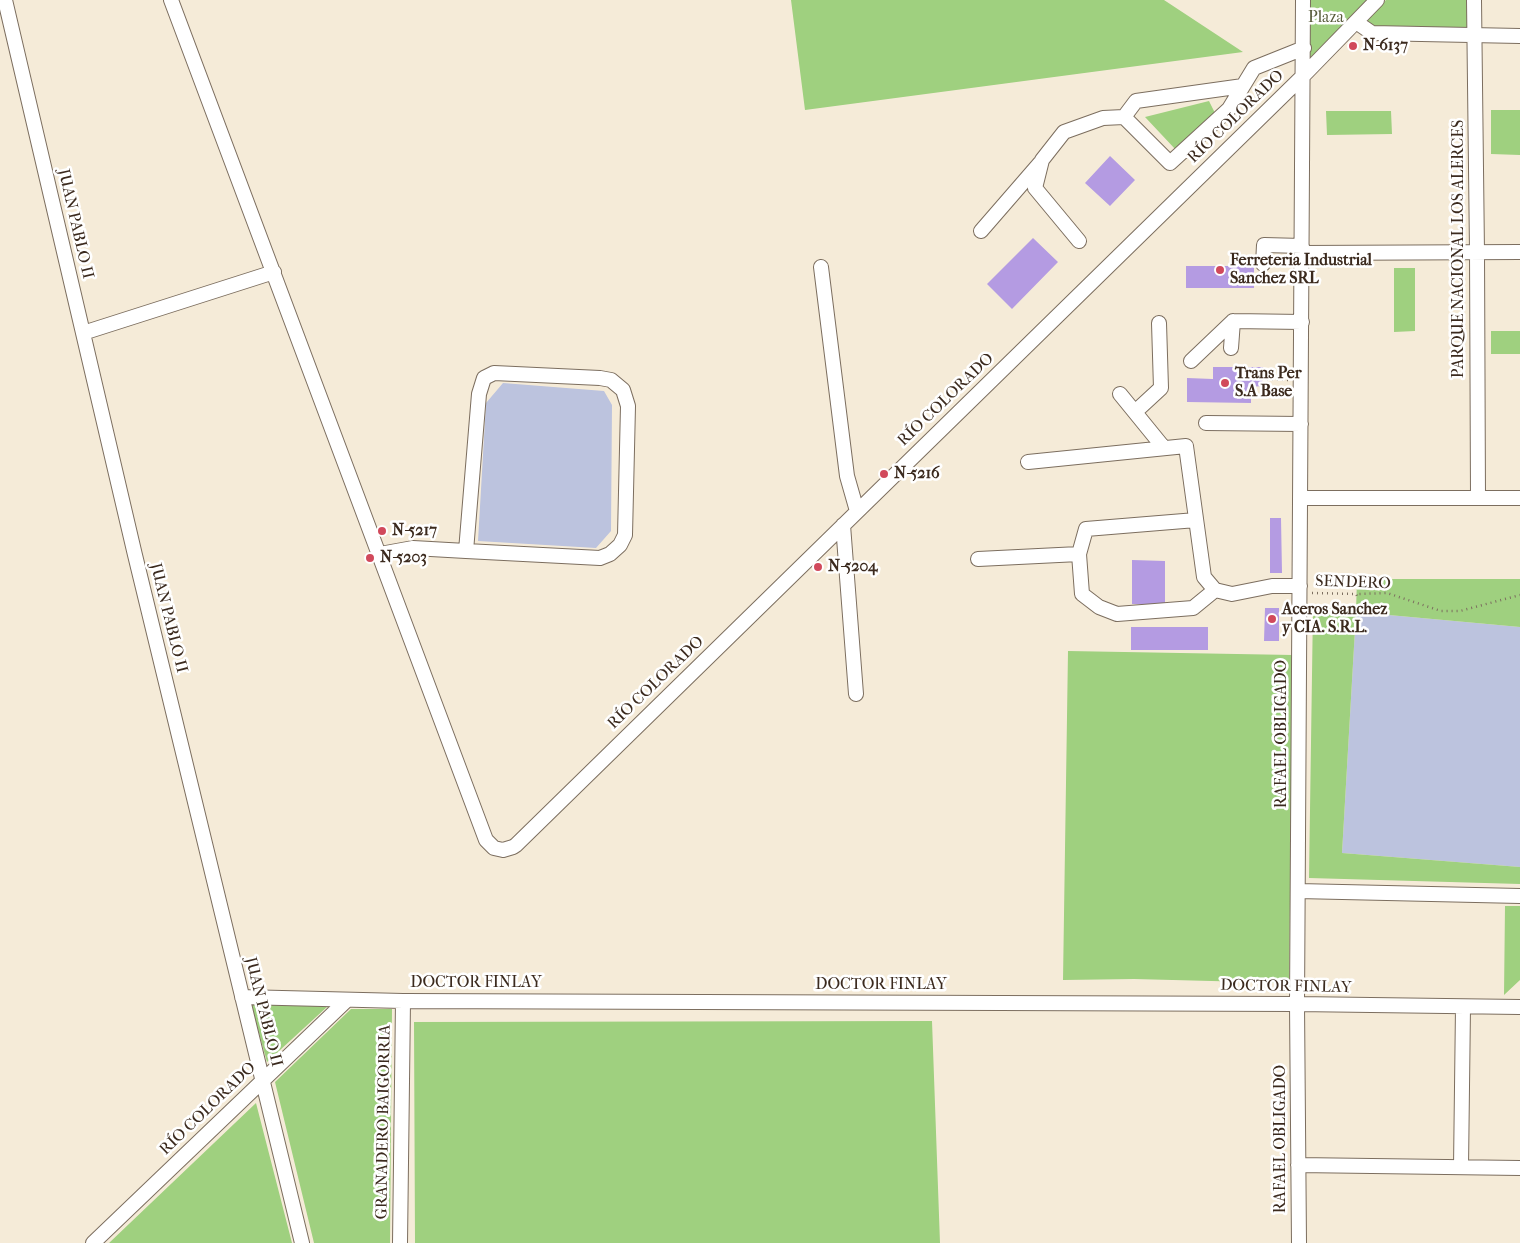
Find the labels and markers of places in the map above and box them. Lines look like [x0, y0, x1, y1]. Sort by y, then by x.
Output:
place label: N-6137 [1363, 36, 1408, 56]
marker: N-6137 [1347, 40, 1359, 52]
place label: Ferreteria Industrial Sanchez SRL [1230, 251, 1372, 289]
marker: Ferreteria Industrial Sanchez SRL [1214, 264, 1226, 276]
place label: Trans Per S.A Base [1235, 364, 1302, 402]
marker: Trans Per S.A Base [1219, 377, 1231, 389]
place label: N-5216 [894, 464, 940, 484]
marker: N-5216 [878, 468, 890, 480]
place label: N-5217 [392, 521, 437, 541]
marker: N-5217 [376, 525, 388, 537]
place label: N-5203 [380, 548, 427, 568]
marker: N-5203 [364, 552, 376, 564]
place label: N-5204 [828, 557, 878, 577]
marker: N-5204 [812, 561, 824, 573]
place label: Aceros Sanchez y CIA. S.R.L. [1282, 600, 1387, 638]
marker: Aceros Sanchez y CIA. S.R.L. [1266, 613, 1278, 625]

